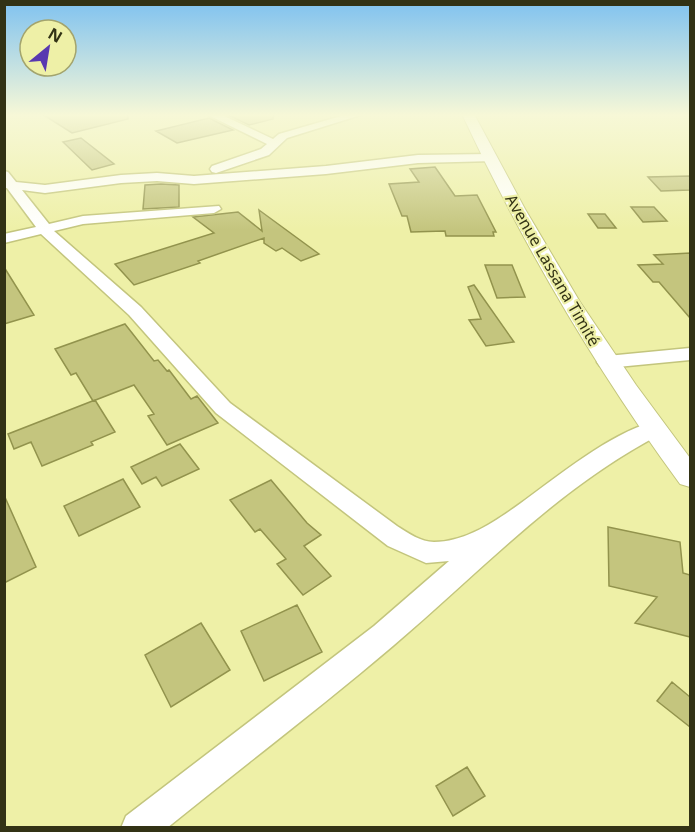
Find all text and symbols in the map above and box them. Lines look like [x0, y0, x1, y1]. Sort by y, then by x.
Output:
north arrow [18, 18, 78, 78]
text: N [44, 22, 67, 48]
street label: Avenue Lassana Timité [500, 190, 606, 350]

